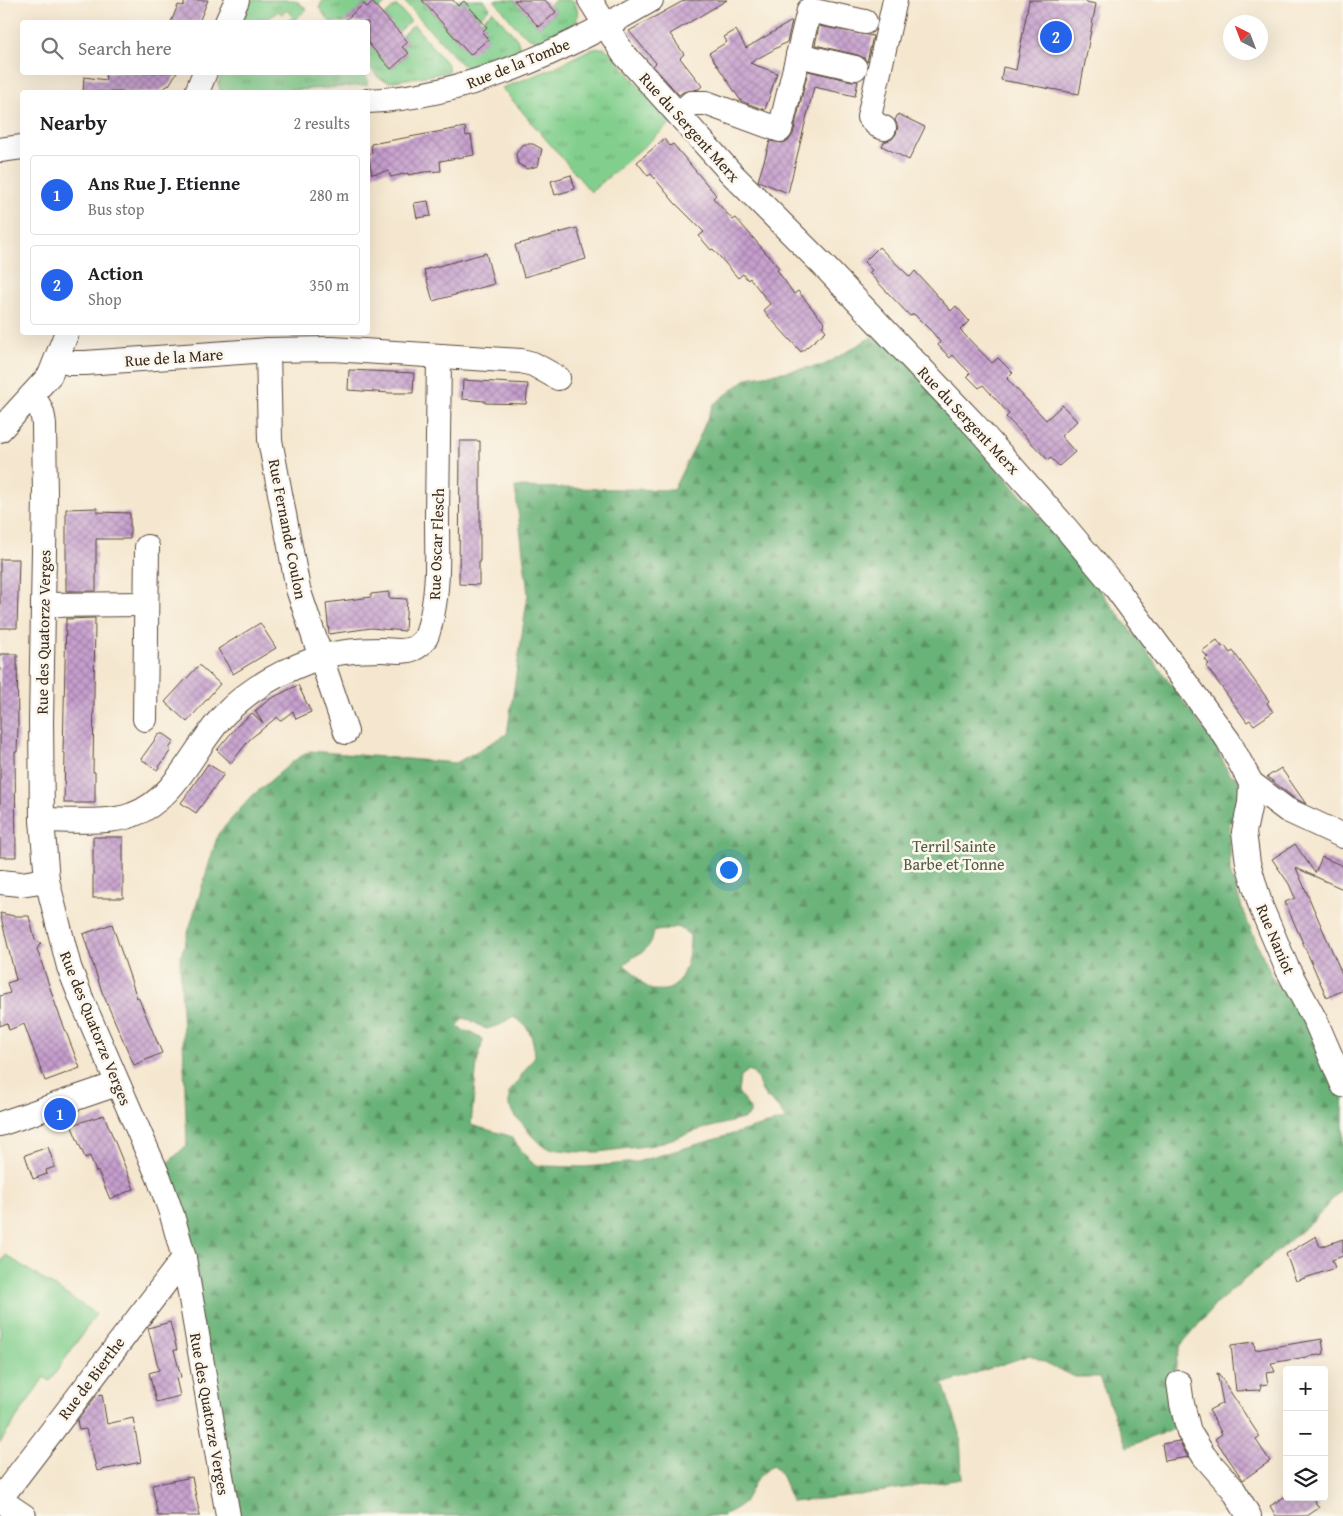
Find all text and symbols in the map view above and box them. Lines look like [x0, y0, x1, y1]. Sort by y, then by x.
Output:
north arrow [1223, 15, 1268, 60]
pin: 2 [1040, 18, 1072, 56]
search box [20, 20, 370, 75]
street label: Rue de la Tombe [463, 31, 573, 95]
icon: search [38, 34, 66, 62]
text: Search here [78, 34, 172, 62]
street label: Rue du Sergent Merx [634, 67, 746, 188]
text: Nearby [40, 107, 107, 138]
text: 2 results [293, 111, 350, 135]
text: Ans Rue J. Etienne [88, 169, 240, 197]
text: 1 [53, 183, 61, 207]
text: 280 m [309, 183, 349, 207]
text: Bus stop [88, 197, 144, 221]
text: Action [88, 259, 143, 287]
text: 2 [53, 273, 61, 297]
text: 350 m [309, 273, 349, 297]
text: Shop [88, 287, 122, 311]
street label: Rue de la Mare [124, 342, 224, 372]
street label: Rue du Sergent Merx [912, 360, 1026, 480]
street label: Rue Fernande Coulon [263, 457, 313, 601]
street label: Rue Oscar Flesch [422, 488, 450, 600]
street label: Rue des Quatorze Verges [30, 549, 56, 715]
park label: Terril Sainte Barbe et Tonne [903, 834, 1005, 876]
your location [716, 857, 742, 883]
street label: Rue Naniot [1250, 900, 1302, 978]
street label: Rue des Quatorze Verges [54, 947, 138, 1109]
pin: 1 [44, 1095, 76, 1133]
street label: Rue des Quatorze Verges [184, 1331, 236, 1497]
street label: Rue de Bierthe [52, 1332, 130, 1424]
map controls [1283, 1366, 1328, 1501]
button: + [1283, 1366, 1328, 1411]
button: − [1283, 1411, 1328, 1456]
button: layers [1283, 1456, 1328, 1501]

